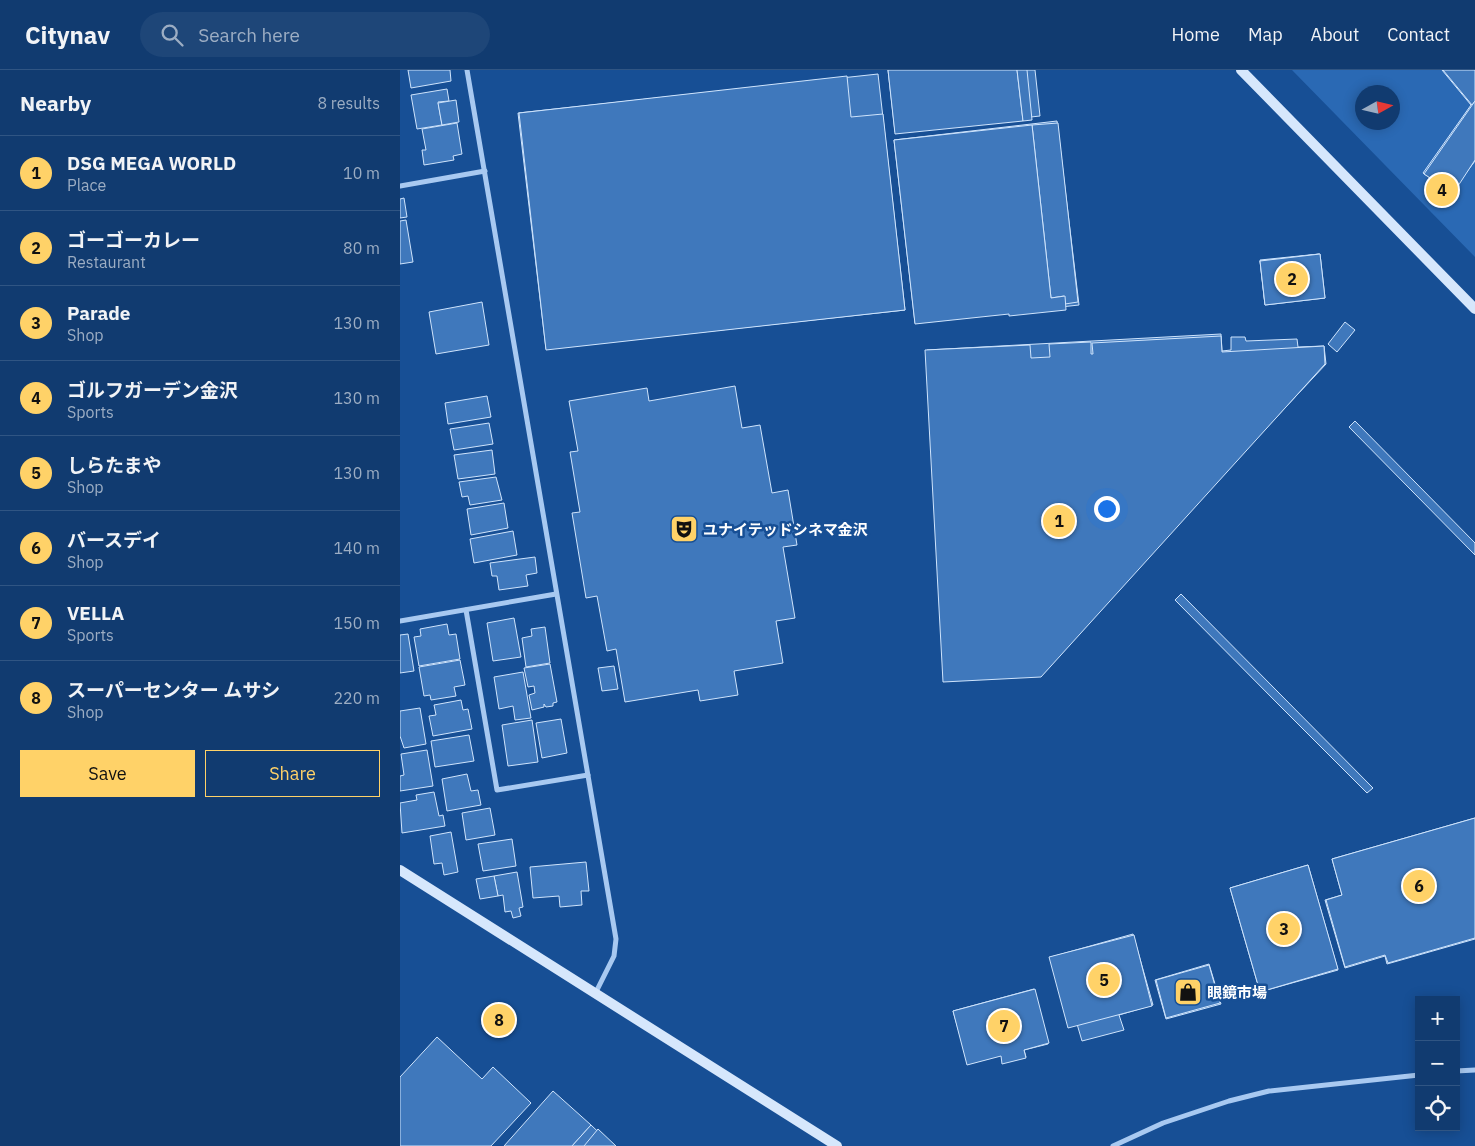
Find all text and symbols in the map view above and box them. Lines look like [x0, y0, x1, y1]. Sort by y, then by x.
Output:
search box [140, 12, 490, 57]
text: Citynav [25, 19, 110, 51]
icon: search [158, 21, 186, 49]
text: Search here [198, 23, 300, 47]
text: Home [1172, 23, 1220, 46]
text: Map [1248, 23, 1283, 46]
text: About [1311, 23, 1359, 46]
text: Contact [1387, 23, 1450, 46]
north arrow [1355, 85, 1400, 130]
text: Nearby [20, 89, 91, 117]
text: 8 results [317, 93, 380, 113]
text: DSG MEGA WORLD [67, 151, 236, 175]
text: 1 [31, 163, 41, 183]
text: 10 m [343, 163, 380, 183]
pin: 4 [1426, 171, 1458, 209]
text: Place [67, 175, 106, 195]
text: ゴーゴーカレー [67, 228, 200, 252]
text: 2 [31, 238, 41, 258]
text: 80 m [343, 238, 380, 258]
text: Restaurant [67, 252, 146, 272]
pin: 2 [1276, 260, 1308, 298]
text: Parade [67, 301, 130, 325]
text: 3 [31, 313, 41, 333]
text: 130 m [333, 313, 380, 333]
text: Shop [67, 325, 104, 345]
text: ゴルフガーデン金沢 [67, 378, 238, 402]
text: 4 [31, 388, 41, 408]
text: 130 m [333, 388, 380, 408]
text: Sports [67, 402, 114, 422]
text: しらたまや [67, 453, 161, 477]
text: 5 [31, 463, 41, 483]
text: 130 m [333, 463, 380, 483]
text: Shop [67, 477, 104, 497]
your location [1094, 496, 1120, 522]
pin: 1 [1043, 502, 1075, 540]
theatre icon: ユナイテッドシネマ金沢 [669, 514, 699, 544]
place label: ユナイテッドシネマ金沢 [703, 520, 868, 539]
text: バースデイ [67, 528, 161, 552]
text: 6 [31, 538, 41, 558]
text: 140 m [333, 538, 380, 558]
text: Shop [67, 552, 104, 572]
text: VELLA [67, 601, 124, 625]
text: 7 [31, 613, 41, 633]
text: 150 m [333, 613, 380, 633]
text: Sports [67, 625, 114, 645]
text: スーパーセンター ムサシ [67, 678, 280, 702]
text: 8 [31, 688, 41, 708]
text: 220 m [333, 688, 380, 708]
text: Shop [67, 702, 104, 722]
button: Save [20, 750, 195, 797]
button: Share [205, 750, 380, 797]
pin: 6 [1403, 867, 1435, 905]
pin: 3 [1268, 910, 1300, 948]
pin: 5 [1088, 961, 1120, 999]
shop icon: 眼鏡市場 [1173, 977, 1203, 1007]
place label: 眼鏡市場 [1207, 983, 1267, 1002]
map controls [1415, 996, 1460, 1131]
button: + [1415, 996, 1460, 1041]
pin: 8 [483, 1001, 515, 1039]
pin: 7 [988, 1007, 1020, 1045]
button: − [1415, 1041, 1460, 1086]
button: locate [1415, 1086, 1460, 1131]

